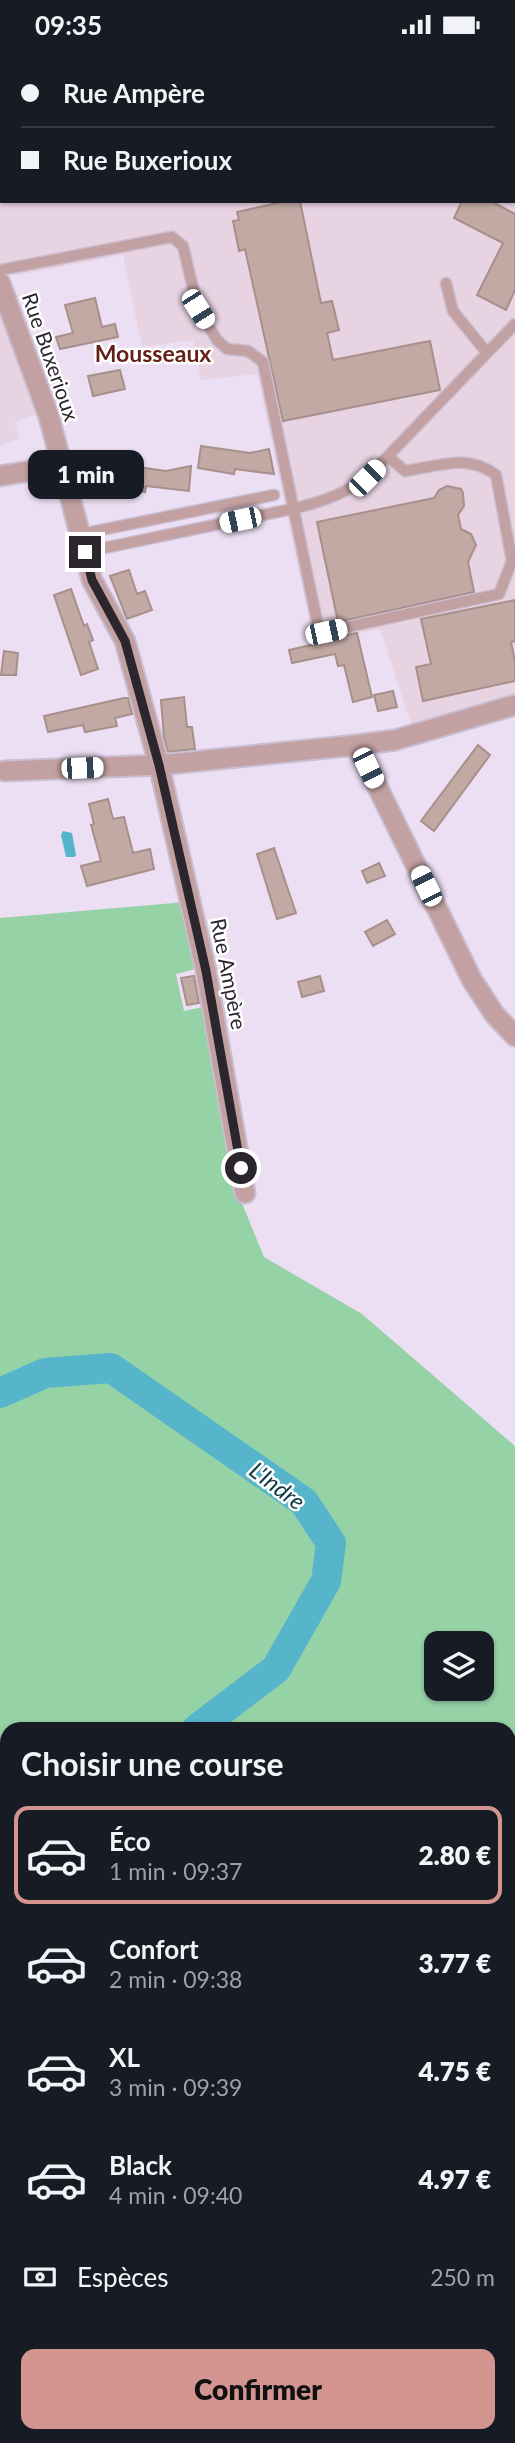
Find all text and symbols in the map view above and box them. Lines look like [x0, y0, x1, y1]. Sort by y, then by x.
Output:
text: 09:35 [35, 9, 102, 41]
text: Rue Ampère [63, 77, 205, 109]
text: Rue Buxerioux [63, 144, 232, 176]
car [178, 286, 219, 332]
street label: Rue Buxerioux [18, 289, 85, 424]
district label: Mousseaux [95, 339, 211, 367]
callout: 1 min [27, 451, 143, 499]
car [345, 456, 390, 500]
text: 1 min [57, 460, 115, 488]
car [218, 505, 263, 535]
route end [69, 536, 101, 568]
car [304, 617, 349, 647]
car [350, 745, 387, 791]
car [61, 757, 104, 779]
car [408, 863, 445, 909]
street label: Rue Ampère [206, 916, 253, 1031]
route start [225, 1152, 257, 1184]
water label: L'Indre [244, 1455, 311, 1515]
map controls [424, 1631, 494, 1701]
button: layers [424, 1631, 494, 1701]
text: Choisir une course [21, 1744, 284, 1783]
icon: car [25, 1824, 88, 1887]
text: Éco [109, 1825, 151, 1857]
text: 2.80 € [418, 1839, 491, 1871]
text: 1 min · 09:37 [109, 1857, 242, 1885]
icon: car [25, 1932, 88, 1995]
text: Confort [109, 1933, 199, 1965]
text: 3.77 € [418, 1947, 491, 1979]
text: 2 min · 09:38 [109, 1965, 242, 1993]
icon: car [25, 2040, 88, 2103]
text: XL [109, 2041, 140, 2073]
text: 4.75 € [418, 2055, 491, 2087]
text: 3 min · 09:39 [109, 2073, 242, 2101]
icon: car [25, 2148, 88, 2211]
text: Black [109, 2149, 172, 2181]
text: 4.97 € [418, 2163, 491, 2195]
text: 4 min · 09:40 [109, 2181, 242, 2209]
icon: cash [21, 2258, 59, 2296]
text: Espèces [77, 2261, 169, 2293]
text: 250 m [430, 2263, 495, 2291]
button: Confirmer [21, 2349, 495, 2429]

